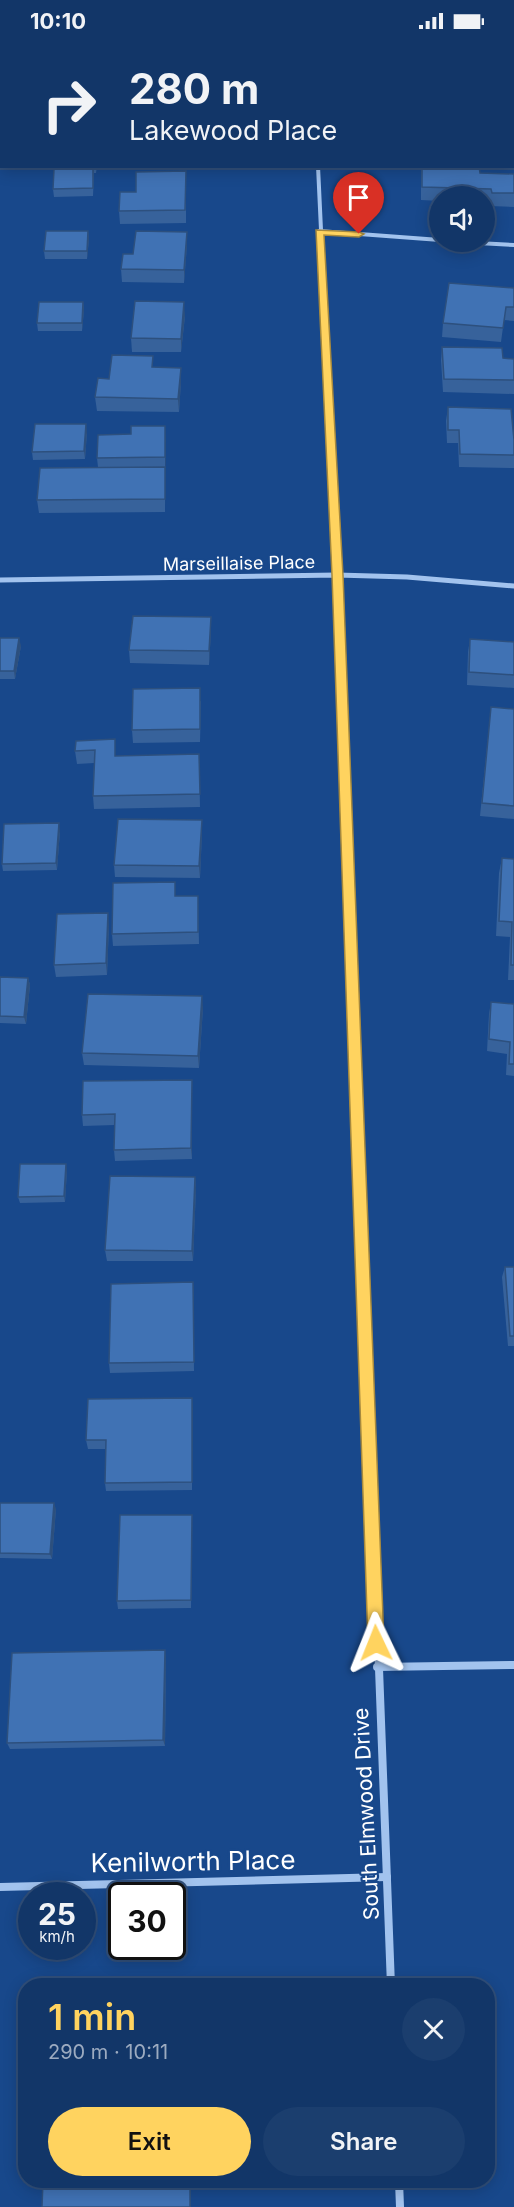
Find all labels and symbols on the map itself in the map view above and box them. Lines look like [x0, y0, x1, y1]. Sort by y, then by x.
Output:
pin [333, 172, 384, 234]
street label: Marseillaise Place [163, 551, 315, 575]
position arrow [344, 1611, 408, 1675]
street label: South Elmwood Drive [348, 1707, 384, 1921]
street label: Kenilworth Place [90, 1844, 296, 1878]
speed limit sign: 30 [108, 1882, 186, 1960]

